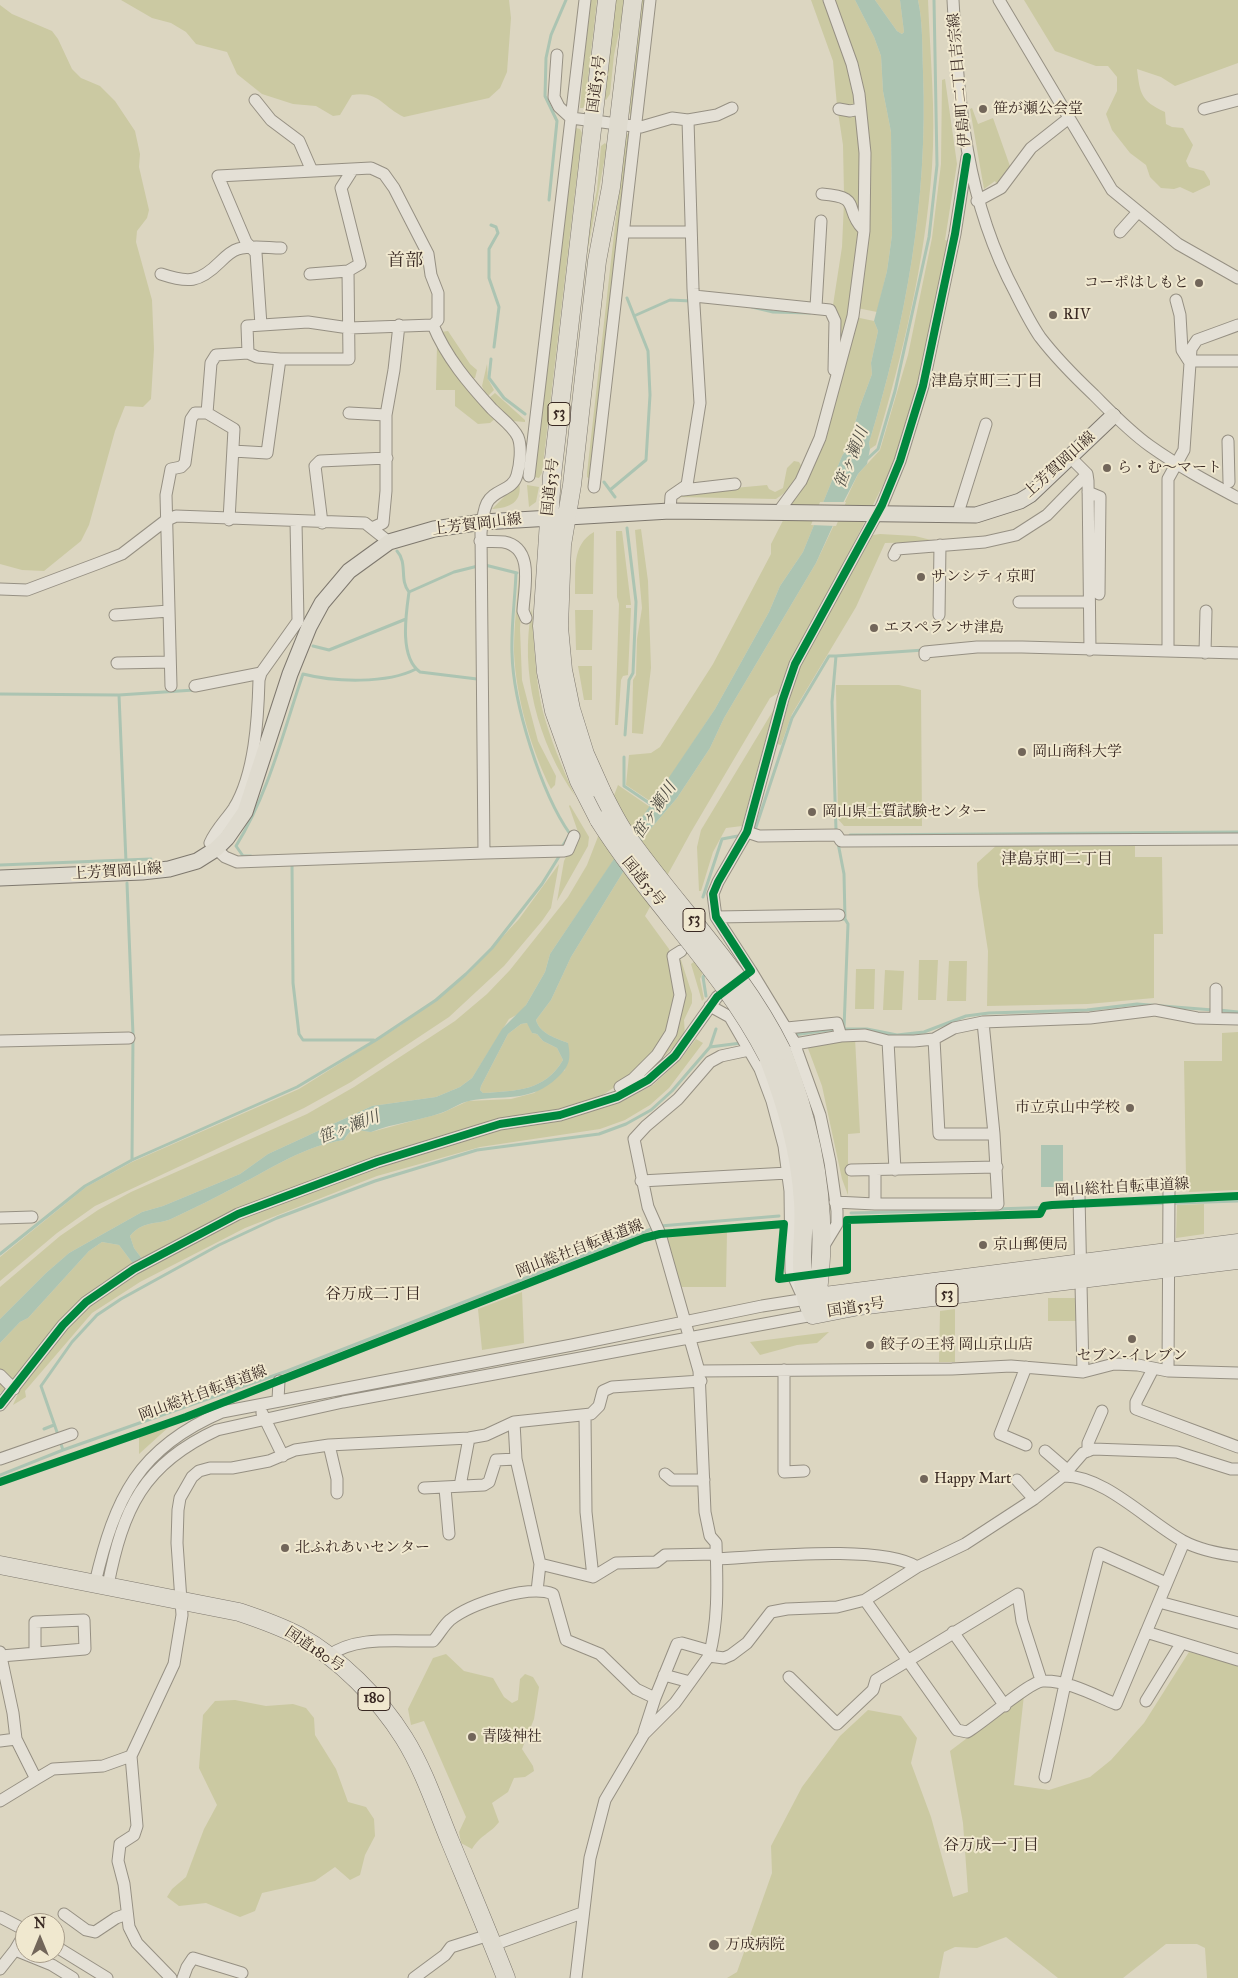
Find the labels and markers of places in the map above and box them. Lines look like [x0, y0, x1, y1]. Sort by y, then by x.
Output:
place label: 笹が瀬公会堂 [993, 100, 1083, 118]
marker: 笹が瀬公会堂 [977, 103, 989, 115]
place label: コーポはしもと [1084, 274, 1189, 292]
marker: コーポはしもと [1193, 277, 1205, 289]
place label: RIV [1063, 306, 1090, 324]
marker: RIV [1047, 309, 1059, 321]
place label: ら・む〜マート [1117, 459, 1222, 477]
marker: ら・む〜マート [1101, 462, 1113, 474]
place label: サンシティ京町 [931, 568, 1036, 586]
marker: サンシティ京町 [915, 571, 927, 583]
place label: エスペランサ津島 [884, 619, 1004, 637]
marker: エスペランサ津島 [868, 622, 880, 634]
place label: 岡山商科大学 [1032, 743, 1122, 761]
marker: 岡山商科大学 [1016, 746, 1028, 758]
place label: 岡山県土質試験センター [822, 803, 987, 821]
marker: 岡山県土質試験センター [806, 806, 818, 818]
place label: 市立京山中学校 [1015, 1099, 1120, 1117]
marker: 市立京山中学校 [1124, 1102, 1136, 1114]
place label: 京山郵便局 [993, 1236, 1068, 1254]
marker: 京山郵便局 [977, 1239, 989, 1251]
marker: セブン-イレブン [1126, 1333, 1138, 1345]
place label: 餃子の王将 岡山京山店 [880, 1336, 1033, 1354]
marker: 餃子の王将 岡山京山店 [864, 1339, 876, 1351]
place label: セブン-イレブン [1076, 1347, 1188, 1365]
place label: Happy Mart [934, 1470, 1011, 1488]
marker: Happy Mart [918, 1473, 930, 1485]
place label: 北ふれあいセンター [295, 1539, 430, 1557]
marker: 北ふれあいセンター [279, 1542, 291, 1554]
place label: 青陵神社 [482, 1728, 542, 1746]
marker: 青陵神社 [466, 1731, 478, 1743]
place label: 万成病院 [725, 1936, 785, 1954]
marker: 万成病院 [707, 1938, 721, 1952]

